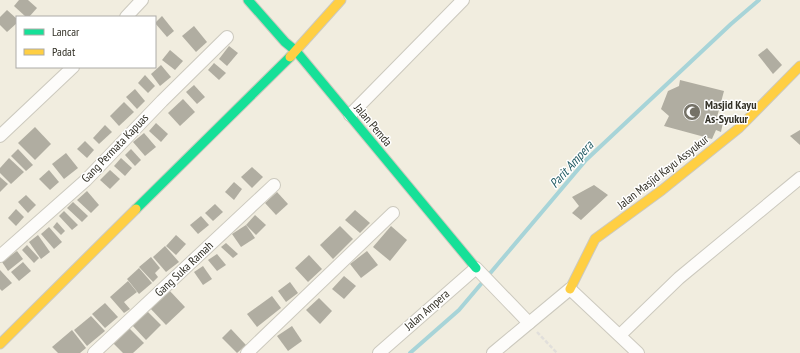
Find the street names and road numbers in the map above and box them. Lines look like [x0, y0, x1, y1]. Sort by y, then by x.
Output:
street label: Jalan Pemda [351, 100, 396, 149]
street label: Gang Permata Kapuas [78, 110, 151, 185]
street label: Jalan Masjid Kayu Assyukur [613, 131, 712, 212]
street label: Gang Suka Ramah [151, 238, 216, 300]
street label: Jalan Ampera [400, 286, 452, 334]

